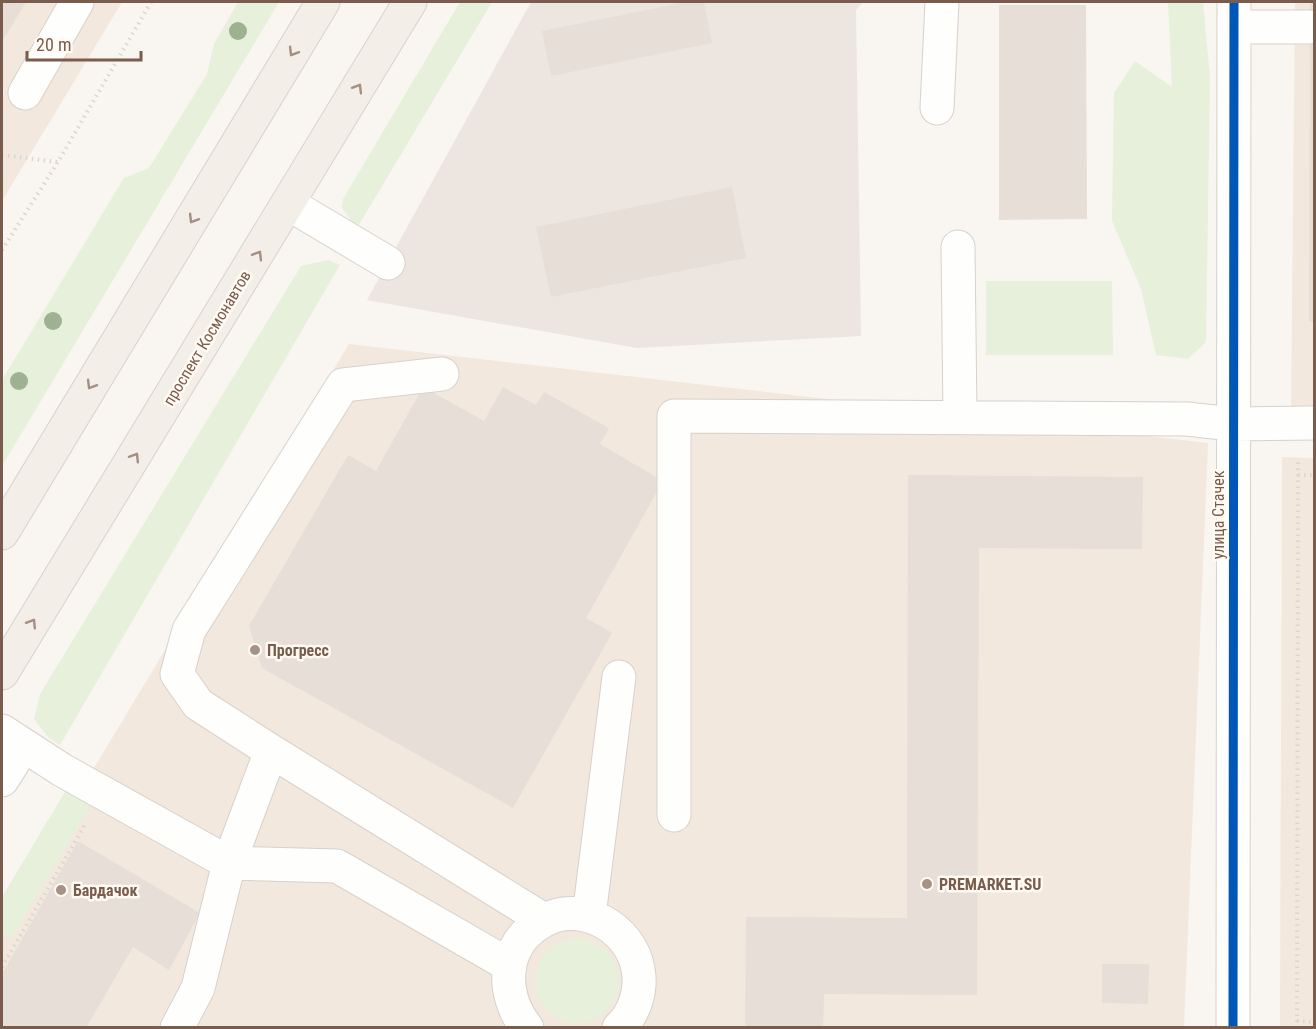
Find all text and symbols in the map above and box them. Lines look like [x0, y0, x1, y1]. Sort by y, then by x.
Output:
scale bar [27, 24, 141, 62]
text: 20 m [36, 34, 71, 55]
one-way arrow [289, 46, 301, 56]
one-way arrow [351, 84, 363, 94]
one-way arrow [189, 213, 201, 223]
one-way arrow [251, 251, 263, 261]
street label: проспект Космонавтов [159, 267, 255, 409]
one-way arrow [87, 379, 99, 389]
one-way arrow [127, 453, 139, 463]
street label: улица Стачек [1209, 470, 1228, 559]
one-way arrow [25, 619, 37, 629]
place label: Прогресс [267, 641, 329, 660]
marker: Прогресс [248, 643, 262, 657]
place label: PREMARKET.SU [939, 875, 1041, 894]
marker: PREMARKET.SU [920, 877, 934, 891]
place label: Бардачок [73, 881, 138, 900]
marker: Бардачок [54, 883, 68, 897]

